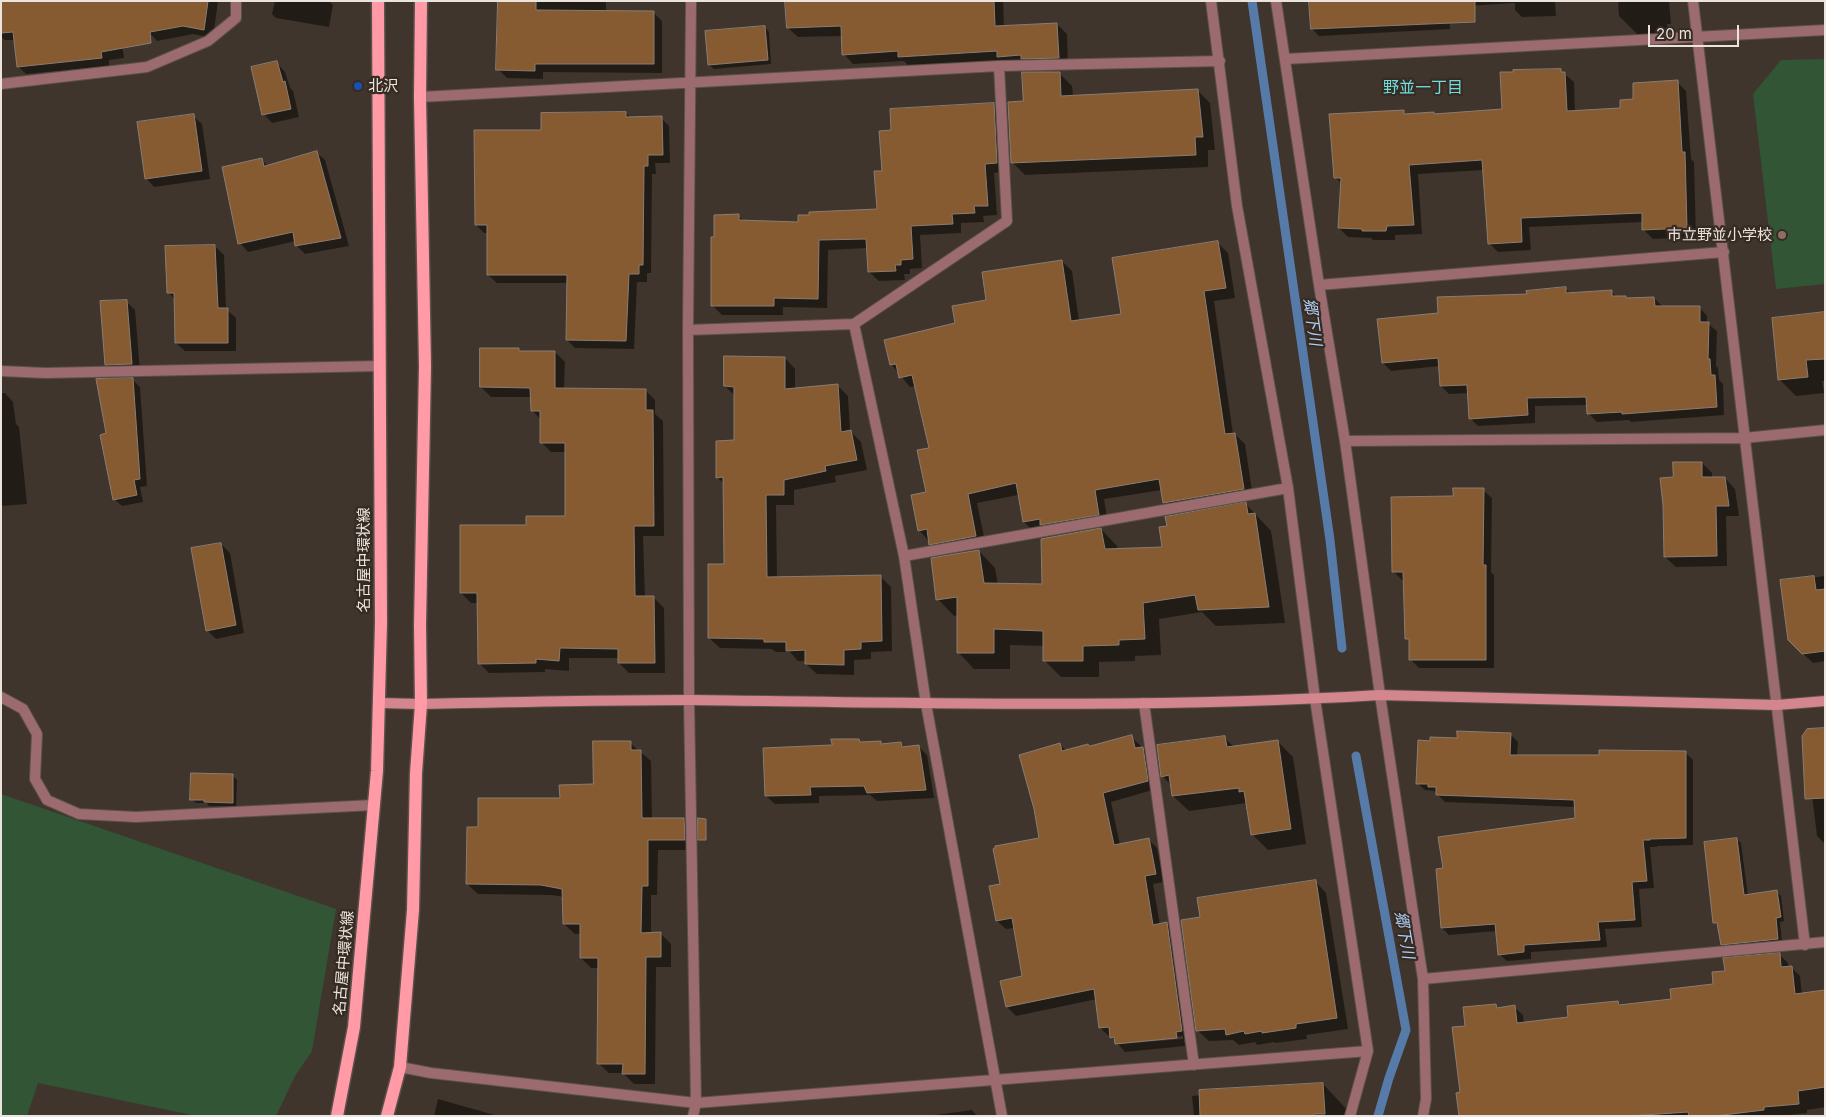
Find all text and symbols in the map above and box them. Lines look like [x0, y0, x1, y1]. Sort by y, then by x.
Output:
scale bar [1651, 15, 1742, 47]
text: 20 m [1656, 24, 1692, 43]
place label: 北沢 [368, 77, 398, 95]
district label: 野並一丁目 [1383, 78, 1463, 98]
marker: 北沢 [352, 80, 364, 92]
place label: 市立野並小学校 [1667, 226, 1772, 244]
marker: 市立野並小学校 [1776, 229, 1788, 241]
water label: 郷下川 [1299, 297, 1325, 347]
street label: 名古屋中環状線 [355, 508, 373, 612]
street label: 名古屋中環状線 [330, 910, 358, 1016]
water label: 郷下川 [1390, 910, 1418, 960]

